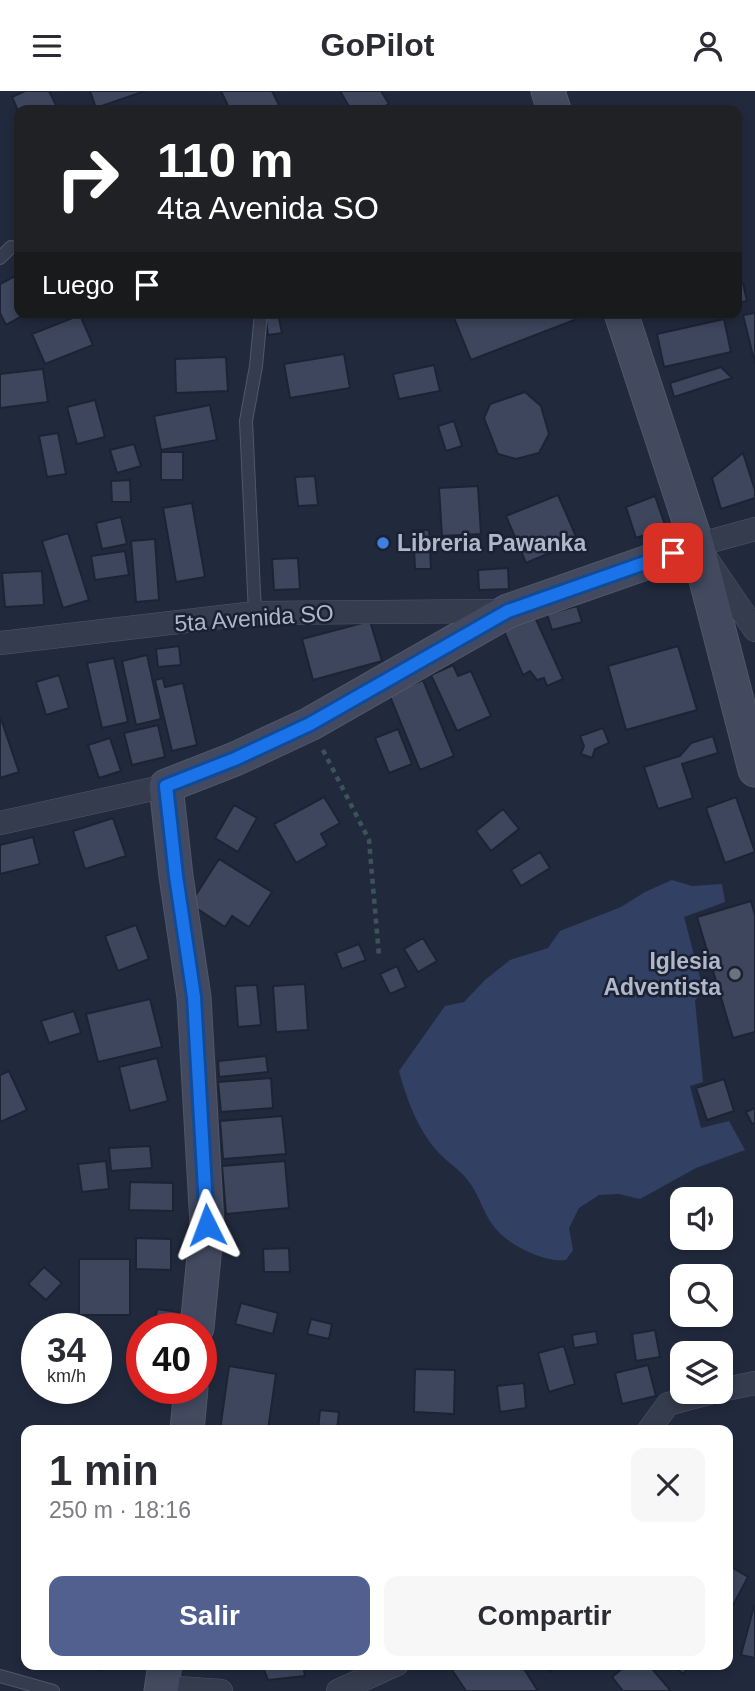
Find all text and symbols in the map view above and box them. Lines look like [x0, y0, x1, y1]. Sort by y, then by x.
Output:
icon: menu [28, 27, 66, 65]
text: GoPilot [321, 27, 434, 63]
icon: person [689, 27, 727, 65]
icon: right [42, 133, 133, 224]
text: 110 m [157, 133, 293, 187]
text: 4ta Avenida SO [157, 190, 379, 226]
icon: arrive [128, 266, 166, 304]
text: Luego [42, 270, 114, 300]
pin [643, 523, 703, 583]
place label: Libreria Pawanka [397, 530, 586, 556]
icon: arrive [654, 534, 692, 572]
marker: Libreria Pawanka [375, 535, 391, 551]
street label: 5ta Avenida SO [174, 599, 334, 637]
place label: Iglesia Adventista [603, 948, 721, 1000]
marker: Iglesia Adventista [727, 966, 743, 982]
map controls [670, 1187, 733, 1404]
button: sound [670, 1187, 733, 1250]
position arrow [170, 1188, 244, 1262]
button: search [670, 1264, 733, 1327]
speed limit sign: 40 [126, 1313, 217, 1404]
text: 34 [47, 1330, 86, 1369]
button: layers [670, 1341, 733, 1404]
text: km/h [47, 1366, 86, 1386]
text: 1 min [49, 1447, 159, 1494]
button: close [631, 1448, 705, 1522]
text: 250 m · 18:16 [49, 1497, 191, 1523]
button: Salir [49, 1576, 370, 1656]
button: Compartir [384, 1576, 705, 1656]

